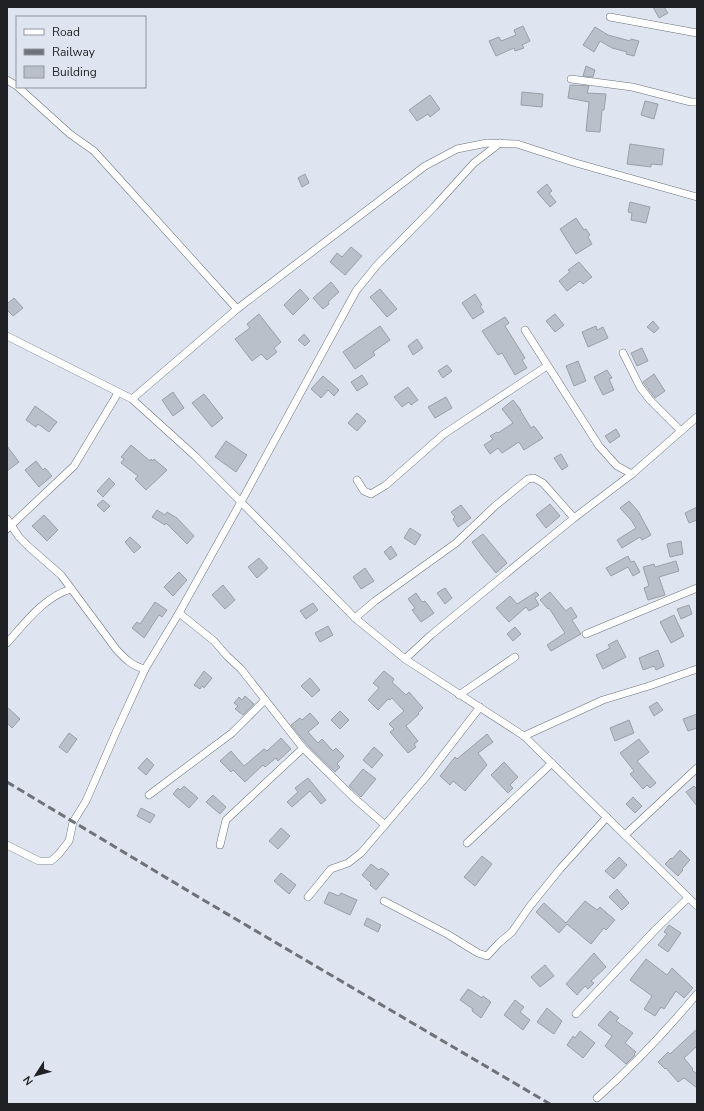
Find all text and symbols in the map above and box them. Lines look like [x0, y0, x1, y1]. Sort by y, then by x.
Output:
legend [16, 16, 146, 88]
text: Road [52, 24, 80, 40]
text: Railway [52, 44, 96, 60]
text: Building [52, 64, 97, 80]
north arrow [16, 1055, 56, 1095]
text: N [20, 1073, 37, 1088]

